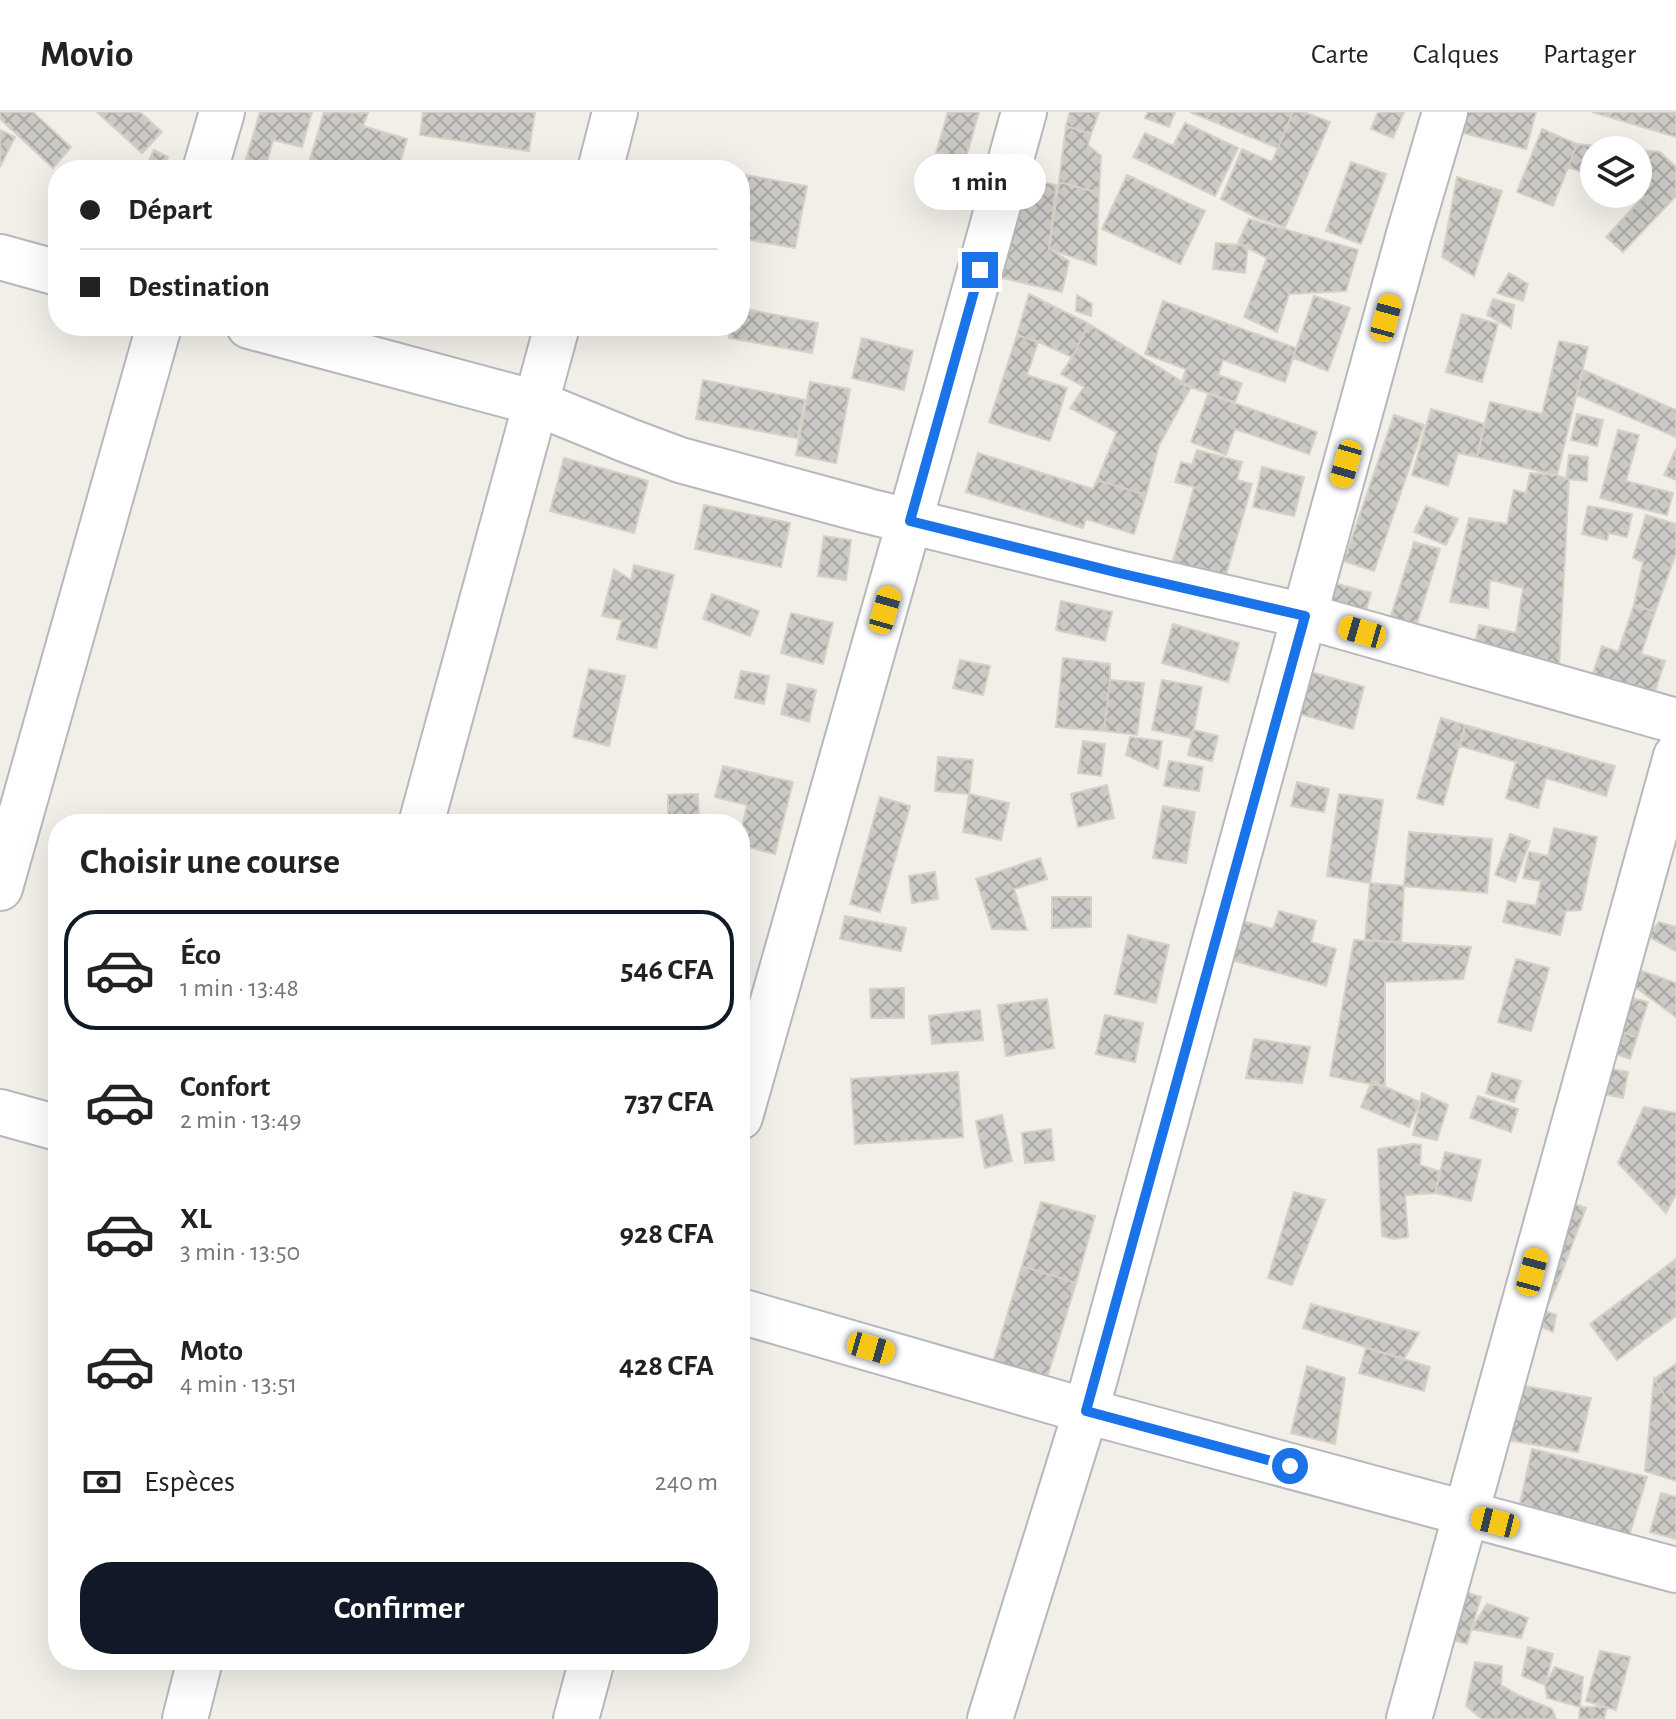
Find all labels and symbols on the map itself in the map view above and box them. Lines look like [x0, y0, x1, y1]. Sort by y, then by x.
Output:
callout: 1 min [914, 154, 1046, 210]
route end [962, 252, 998, 288]
car [1368, 292, 1404, 344]
car [1328, 438, 1364, 490]
car [867, 584, 903, 636]
car [1336, 614, 1388, 650]
car [1514, 1246, 1550, 1298]
car [845, 1330, 897, 1366]
route start [1272, 1448, 1308, 1484]
car [1469, 1505, 1521, 1539]

